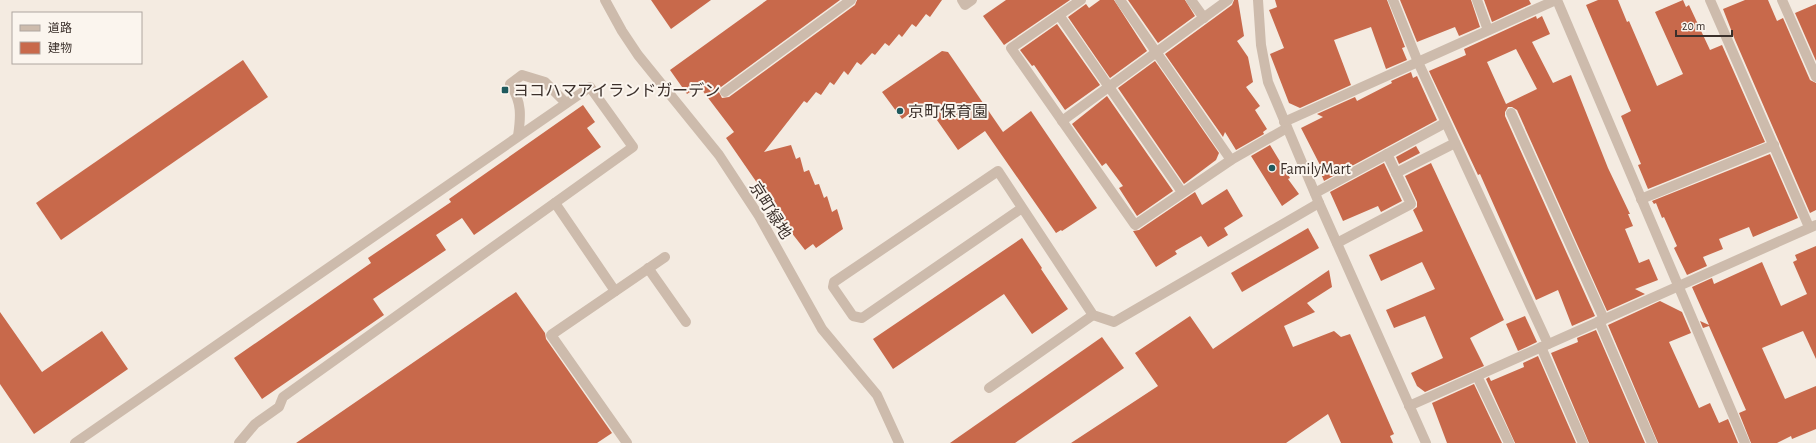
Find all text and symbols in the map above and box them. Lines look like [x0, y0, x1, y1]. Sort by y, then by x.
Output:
legend [12, 12, 142, 64]
scale bar [1676, 12, 1732, 38]
text: 20 m [1682, 20, 1705, 32]
text: 道路 [48, 21, 72, 34]
text: 建物 [48, 41, 72, 54]
place label: ヨコハマアイランドガーデン [513, 82, 720, 99]
marker: ヨコハマアイランドガーデン [500, 85, 510, 95]
place label: 京町保育園 [908, 103, 988, 120]
marker: 京町保育園 [895, 106, 905, 116]
place label: FamilyMart [1280, 161, 1351, 178]
marker: FamilyMart [1267, 163, 1277, 173]
street label: 京町緑地 [746, 179, 795, 242]

